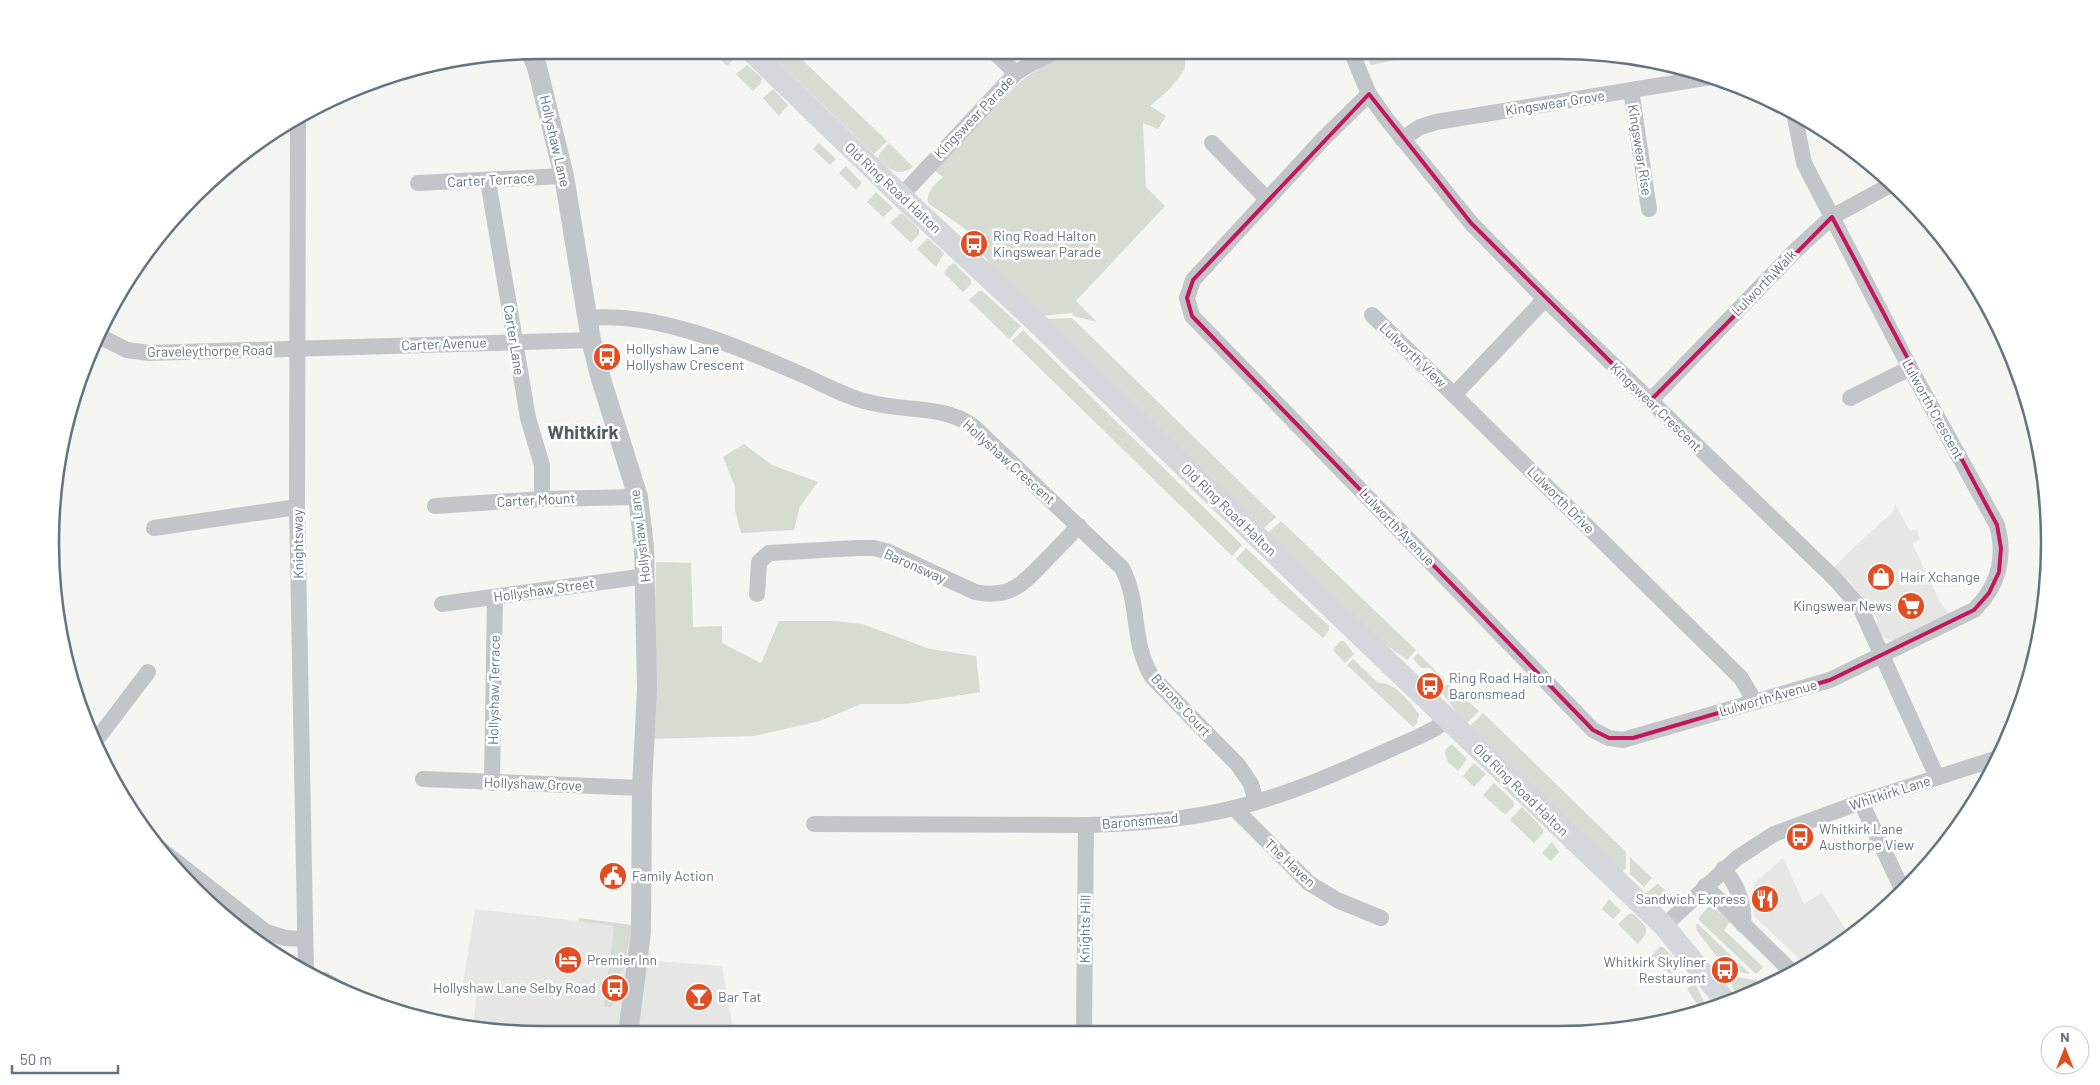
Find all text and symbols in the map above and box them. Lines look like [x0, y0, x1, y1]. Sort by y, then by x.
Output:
street label: Kingswear Parade [930, 72, 1017, 162]
street label: Kingswear Grove [1504, 86, 1606, 119]
street label: Hollyshaw Lane [537, 93, 574, 188]
street label: Kingswear Rise [1625, 103, 1656, 197]
street label: Old Ring Road Halton [842, 139, 945, 237]
street label: Carter Terrace [447, 169, 535, 190]
place label: Ring Road Halton Kingswear Parade [993, 227, 1101, 260]
bus stop icon: Ring Road Halton Kingswear Parade [959, 229, 989, 259]
street label: Lulworth Walk [1728, 246, 1800, 319]
street label: Carter Lane [501, 303, 528, 376]
street label: Lulworth View [1376, 319, 1450, 391]
street label: Carter Avenue [401, 334, 487, 353]
place label: Hollyshaw Lane Hollyshaw Crescent [626, 340, 744, 373]
street label: Graveleythorpe Road [147, 341, 273, 360]
bus stop icon: Hollyshaw Lane Hollyshaw Crescent [592, 342, 622, 372]
street label: Lulworth Crescent [1899, 356, 1968, 462]
street label: Kingswear Crescent [1607, 359, 1706, 455]
street label: Hollyshaw Crescent [960, 416, 1059, 508]
district label: Whitkirk [547, 420, 619, 443]
street label: Old Ring Road Halton [1178, 460, 1280, 559]
street label: Lulworth Drive [1524, 462, 1599, 537]
street label: Lulworth Avenue [1356, 484, 1439, 569]
street label: Carter Mount [496, 489, 576, 510]
street label: Hollyshaw Lane [625, 489, 654, 584]
street label: Knightsway [288, 509, 307, 579]
street label: Baronsway [882, 544, 949, 587]
shop icon: Hair Xchange [1866, 562, 1896, 592]
place label: Hair Xchange [1900, 568, 1980, 585]
street label: Hollyshaw Street [492, 574, 595, 605]
supermarket icon: Kingswear News [1896, 591, 1926, 621]
place label: Kingswear News [1793, 597, 1892, 614]
street label: Hollyshaw Terrace [484, 635, 503, 745]
place label: Ring Road Halton Baronsmead [1449, 669, 1552, 702]
street label: Barons Court [1148, 670, 1215, 740]
bus stop icon: Ring Road Halton Baronsmead [1415, 671, 1445, 701]
street label: Lulworth Avenue [1717, 675, 1819, 720]
street label: Old Ring Road Halton [1470, 740, 1572, 839]
street label: Whitkirk Lane [1847, 771, 1932, 814]
street label: Hollyshaw Grove [484, 773, 582, 794]
street label: Baronsmead [1101, 809, 1179, 832]
place label: Whitkirk Lane Austhorpe View [1819, 820, 1914, 853]
bus stop icon: Whitkirk Lane Austhorpe View [1785, 822, 1815, 852]
street label: The Haven [1261, 835, 1319, 890]
public building icon: Family Action [598, 861, 628, 891]
place label: Family Action [632, 867, 714, 884]
restaurant icon: Sandwich Express [1750, 884, 1780, 914]
place label: Sandwich Express [1636, 890, 1746, 907]
street label: Knights Hill [1075, 895, 1094, 963]
hotel icon: Premier Inn [553, 945, 583, 975]
place label: Premier Inn [587, 951, 657, 968]
place label: Whitkirk Skyliner Restaurant [1604, 953, 1706, 986]
bus stop icon: Whitkirk Skyliner Restaurant [1710, 955, 1740, 985]
bus stop icon: Hollyshaw Lane Selby Road [600, 973, 630, 1003]
place label: Hollyshaw Lane Selby Road [433, 979, 596, 996]
bar icon: Bar Tat [684, 982, 714, 1012]
place label: Bar Tat [718, 988, 762, 1005]
north arrow [2040, 1025, 2090, 1075]
text: N [2060, 1028, 2070, 1045]
scale bar [12, 1042, 119, 1074]
text: 50 m [20, 1050, 52, 1068]

